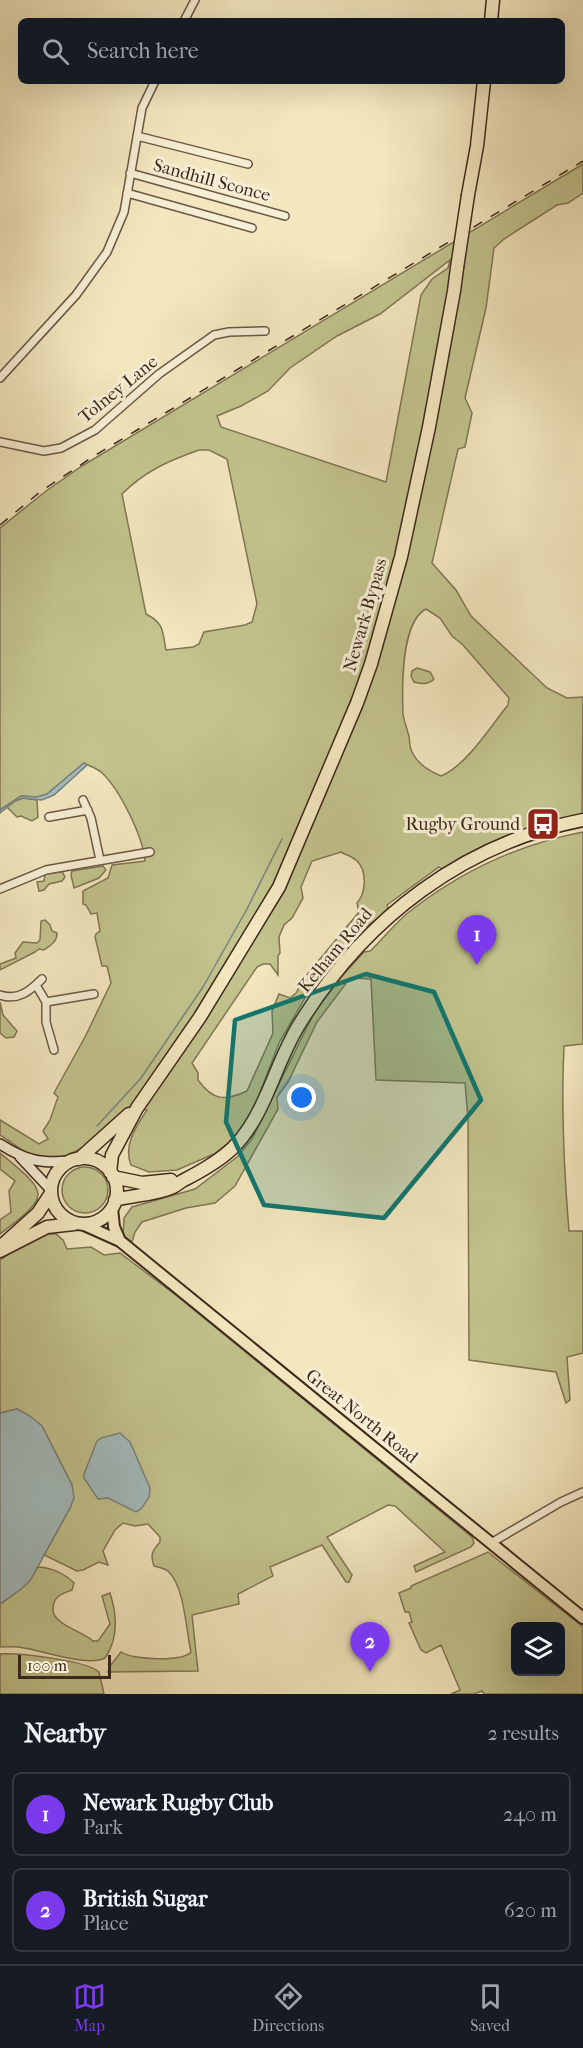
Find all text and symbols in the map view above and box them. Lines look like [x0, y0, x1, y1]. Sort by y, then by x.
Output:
search box [18, 18, 565, 84]
icon: search [39, 35, 72, 68]
text: Search here [87, 38, 199, 64]
street label: Sandhill Sconce [151, 155, 273, 206]
street label: Tolney Lane [75, 351, 162, 428]
street label: Newark Bypass [339, 556, 392, 674]
bus stop icon: Rugby Ground [525, 806, 561, 842]
place label: Rugby Ground [405, 814, 520, 835]
street label: Kelham Road [294, 904, 377, 997]
pin: 1 [458, 916, 496, 965]
your location [287, 1083, 316, 1112]
street label: Great North Road [301, 1365, 422, 1468]
pin: 2 [350, 1622, 389, 1672]
map controls [511, 1622, 565, 1676]
button: layers [511, 1622, 565, 1676]
scale bar [18, 1652, 111, 1680]
text: 100 m [27, 1656, 67, 1675]
text: Nearby [24, 1718, 106, 1749]
text: 2 results [488, 1722, 559, 1745]
text: Newark Rugby Club [83, 1790, 273, 1816]
text: 1 [42, 1803, 49, 1826]
text: 240 m [503, 1803, 557, 1826]
text: Park [83, 1816, 123, 1839]
text: British Sugar [83, 1886, 208, 1912]
text: 2 [40, 1899, 51, 1922]
text: 620 m [504, 1899, 557, 1922]
text: Place [83, 1912, 129, 1935]
tab: Map [73, 1980, 106, 2035]
tab: Directions [252, 1980, 324, 2035]
tab: Saved [470, 1980, 510, 2035]

